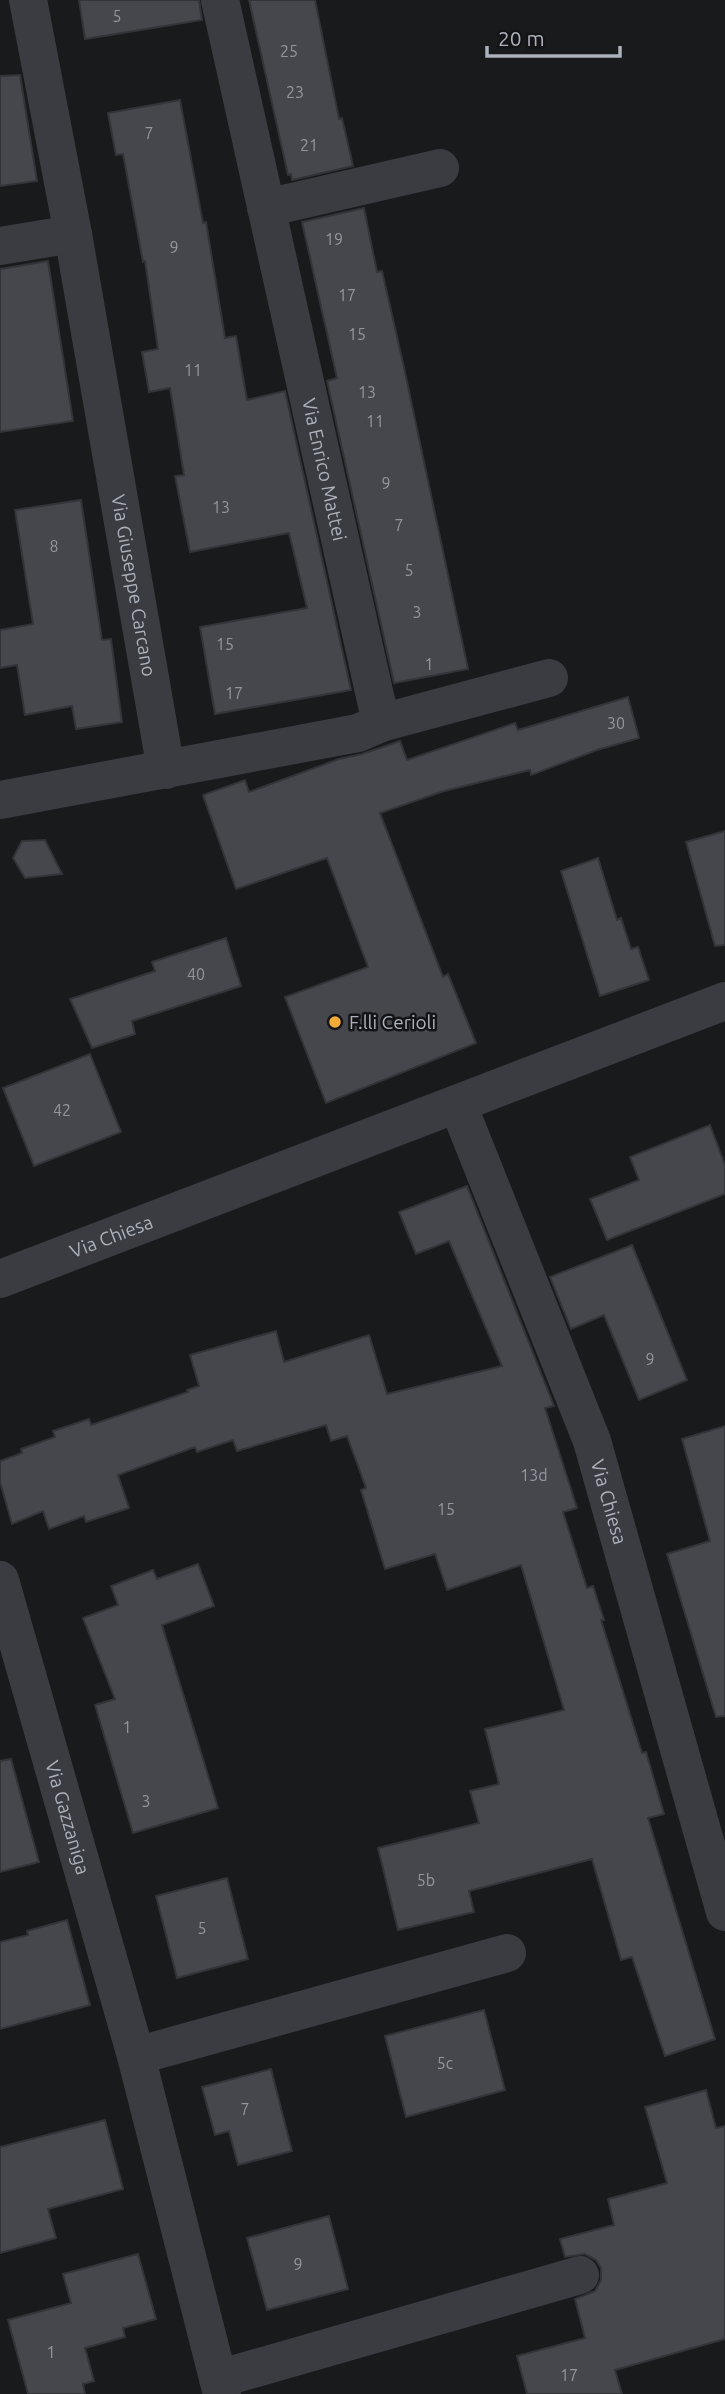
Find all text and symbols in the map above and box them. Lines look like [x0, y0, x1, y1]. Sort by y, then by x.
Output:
house number: 5 [112, 7, 122, 25]
scale bar [487, 14, 620, 58]
text: 20 m [498, 26, 545, 50]
house number: 25 [280, 42, 298, 60]
house number: 23 [286, 83, 304, 101]
house number: 7 [144, 124, 154, 142]
house number: 21 [300, 136, 318, 154]
house number: 19 [325, 230, 343, 248]
house number: 9 [169, 238, 179, 256]
house number: 17 [338, 286, 356, 304]
house number: 15 [348, 325, 366, 343]
house number: 11 [184, 361, 202, 379]
house number: 13 [358, 383, 376, 401]
street label: Via Enrico Mattei [298, 396, 351, 543]
house number: 11 [366, 412, 384, 430]
house number: 9 [381, 474, 391, 492]
street label: Via Giuseppe Carcano [107, 493, 161, 678]
house number: 13 [212, 498, 230, 516]
house number: 7 [394, 516, 404, 534]
house number: 8 [49, 537, 59, 555]
house number: 5 [404, 561, 414, 579]
house number: 3 [412, 603, 422, 621]
house number: 15 [216, 635, 234, 653]
house number: 1 [424, 655, 434, 673]
house number: 17 [225, 684, 243, 702]
house number: 30 [607, 714, 625, 732]
house number: 40 [187, 965, 205, 983]
place label: F.lli Cerioli [349, 1011, 436, 1033]
marker: F.lli Cerioli [327, 1014, 343, 1030]
house number: 42 [53, 1101, 71, 1119]
street label: Via Chiesa [66, 1211, 156, 1262]
house number: 9 [645, 1350, 655, 1368]
street label: Via Chiesa [587, 1457, 632, 1547]
house number: 13d [520, 1466, 548, 1484]
house number: 15 [437, 1500, 455, 1518]
house number: 1 [122, 1718, 132, 1736]
street label: Via Gazzaniga [41, 1758, 95, 1877]
house number: 3 [141, 1792, 151, 1810]
house number: 5b [417, 1871, 435, 1889]
house number: 5 [197, 1919, 207, 1937]
house number: 5c [437, 2054, 454, 2072]
house number: 7 [240, 2100, 250, 2118]
house number: 9 [293, 2255, 303, 2273]
house number: 1 [46, 2343, 56, 2361]
house number: 17 [560, 2366, 578, 2384]

